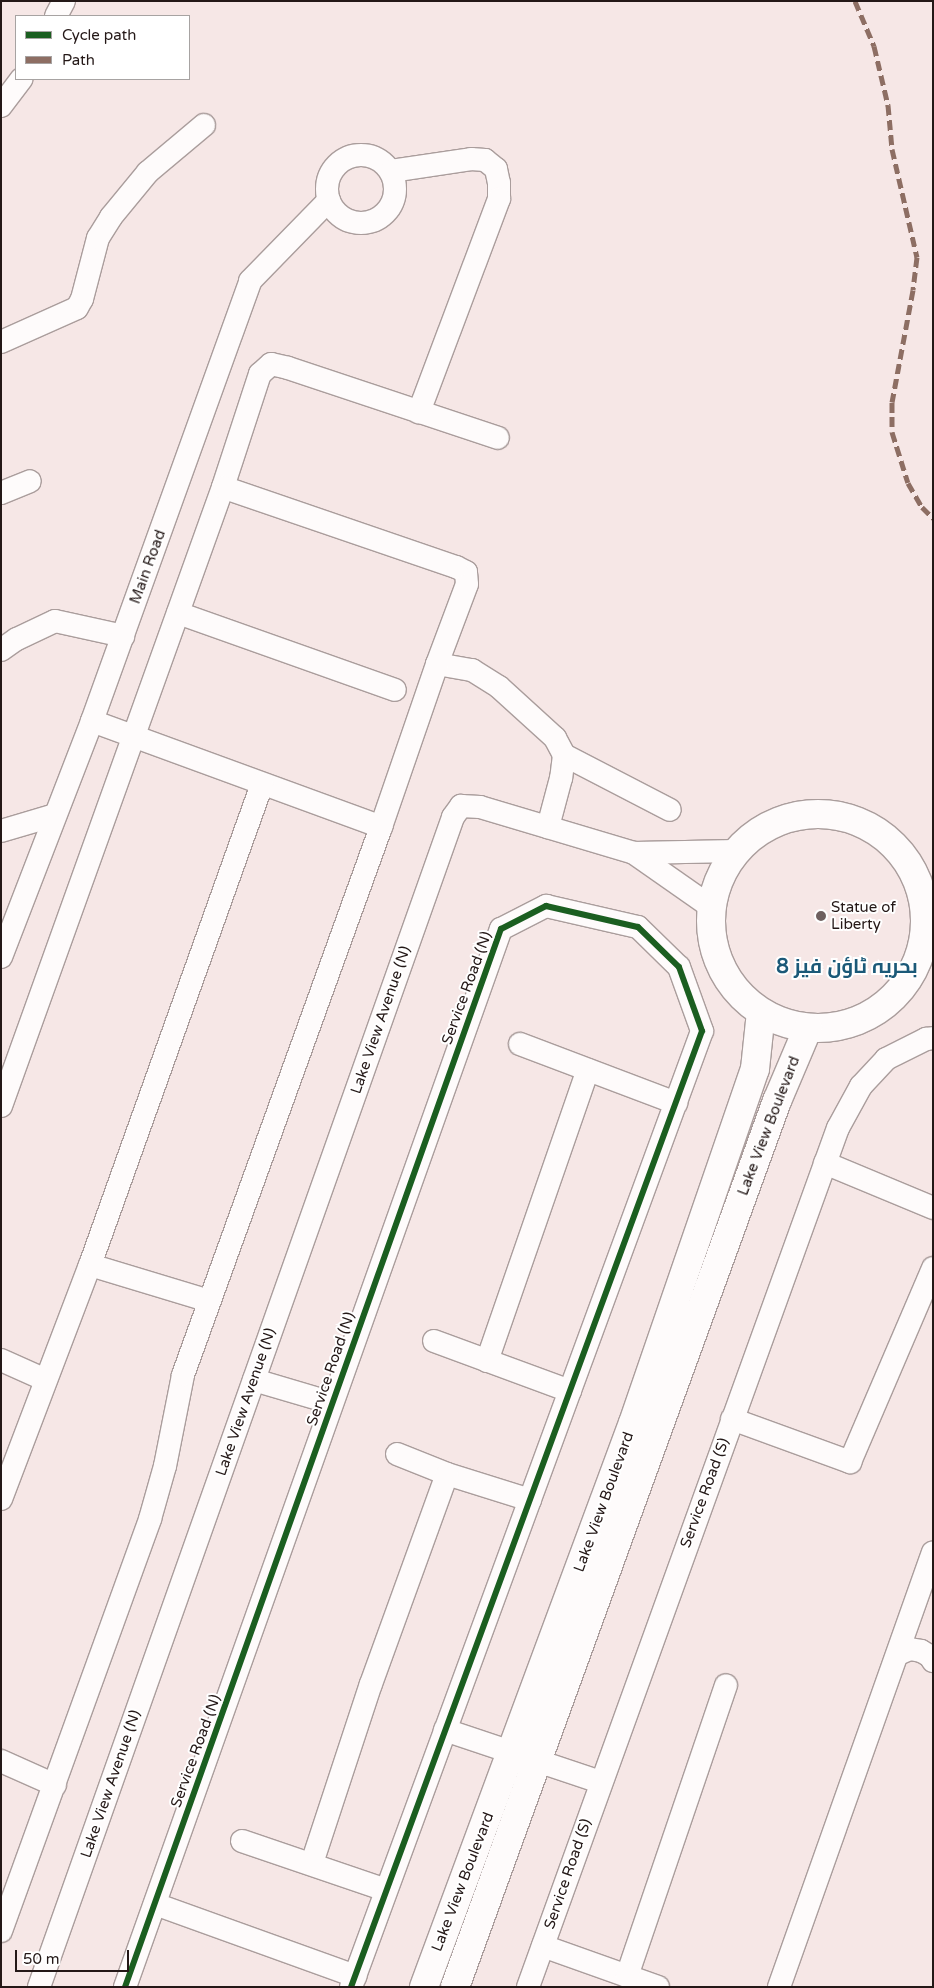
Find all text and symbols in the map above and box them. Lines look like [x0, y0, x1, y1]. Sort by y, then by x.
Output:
legend [15, 15, 190, 80]
text: Cycle path [62, 26, 136, 44]
text: Path [62, 51, 95, 69]
street label: Main Road [126, 528, 170, 606]
place label: Statue of Liberty [831, 898, 896, 933]
marker: Statue of Liberty [815, 910, 827, 922]
street label: Service Road (N) [438, 929, 496, 1047]
street label: Lake View Avenue (N) [347, 944, 415, 1096]
district label: بحریہ ٹاؤن فیز 8 [776, 955, 918, 979]
street label: Lake View Boulevard [734, 1054, 804, 1198]
street label: Service Road (N) [303, 1310, 359, 1428]
street label: Lake View Avenue (N) [212, 1326, 280, 1478]
street label: Lake View Boulevard [570, 1430, 638, 1574]
street label: Service Road (S) [677, 1436, 733, 1550]
street label: Service Road (N) [167, 1692, 225, 1810]
street label: Lake View Avenue (N) [77, 1708, 145, 1860]
street label: Lake View Boulevard [428, 1810, 498, 1954]
street label: Service Road (S) [541, 1816, 595, 1932]
scale bar [18, 1940, 131, 1972]
text: 50 m [23, 1950, 60, 1968]

